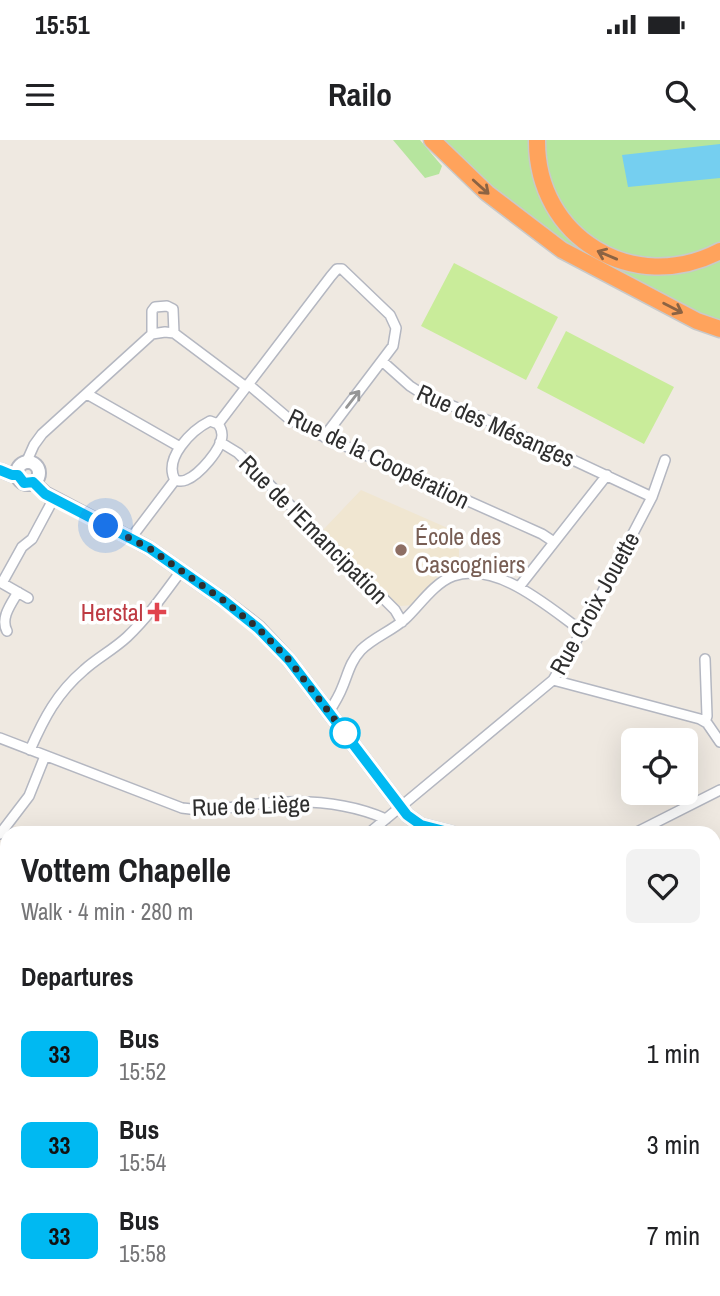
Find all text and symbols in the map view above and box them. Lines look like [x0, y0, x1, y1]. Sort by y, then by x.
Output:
text: 15:51 [35, 7, 90, 42]
text: Railo [328, 73, 392, 116]
icon: menu [21, 76, 59, 114]
icon: search [661, 76, 699, 114]
one-way arrow [472, 179, 489, 196]
one-way arrow [597, 248, 619, 261]
one-way arrow [662, 302, 683, 316]
street label: Rue des Mésanges [412, 376, 580, 474]
one-way arrow [345, 390, 360, 409]
street label: Rue de la Coopération [283, 400, 475, 516]
street label: Rue de l'Emancipation [233, 448, 395, 610]
your location [88, 508, 123, 543]
place label: École des Cascogniers [415, 520, 525, 580]
street label: Rue Croix Jouette [542, 526, 646, 680]
marker: École des Cascogniers [393, 542, 409, 558]
place label: Herstal [81, 596, 143, 628]
marker: Herstal [149, 604, 165, 620]
unlabelled marker [330, 718, 360, 748]
map controls [621, 728, 698, 805]
button: locate [621, 728, 698, 805]
street label: Rue de Liège [191, 787, 311, 823]
text: Vottem Chapelle [21, 848, 231, 892]
button: heart [626, 849, 700, 923]
text: Walk · 4 min · 280 m [21, 896, 193, 927]
text: Departures [21, 959, 134, 994]
text: Bus [119, 1021, 159, 1056]
text: 1 min [647, 1036, 700, 1071]
text: 33 [49, 1038, 70, 1070]
text: 15:52 [119, 1056, 166, 1087]
text: Bus [119, 1112, 159, 1147]
text: 3 min [647, 1127, 700, 1162]
text: 33 [49, 1129, 70, 1161]
text: 15:54 [119, 1147, 166, 1178]
text: Bus [119, 1203, 159, 1238]
text: 7 min [647, 1218, 700, 1253]
text: 33 [49, 1220, 70, 1252]
text: 15:58 [119, 1238, 166, 1269]

